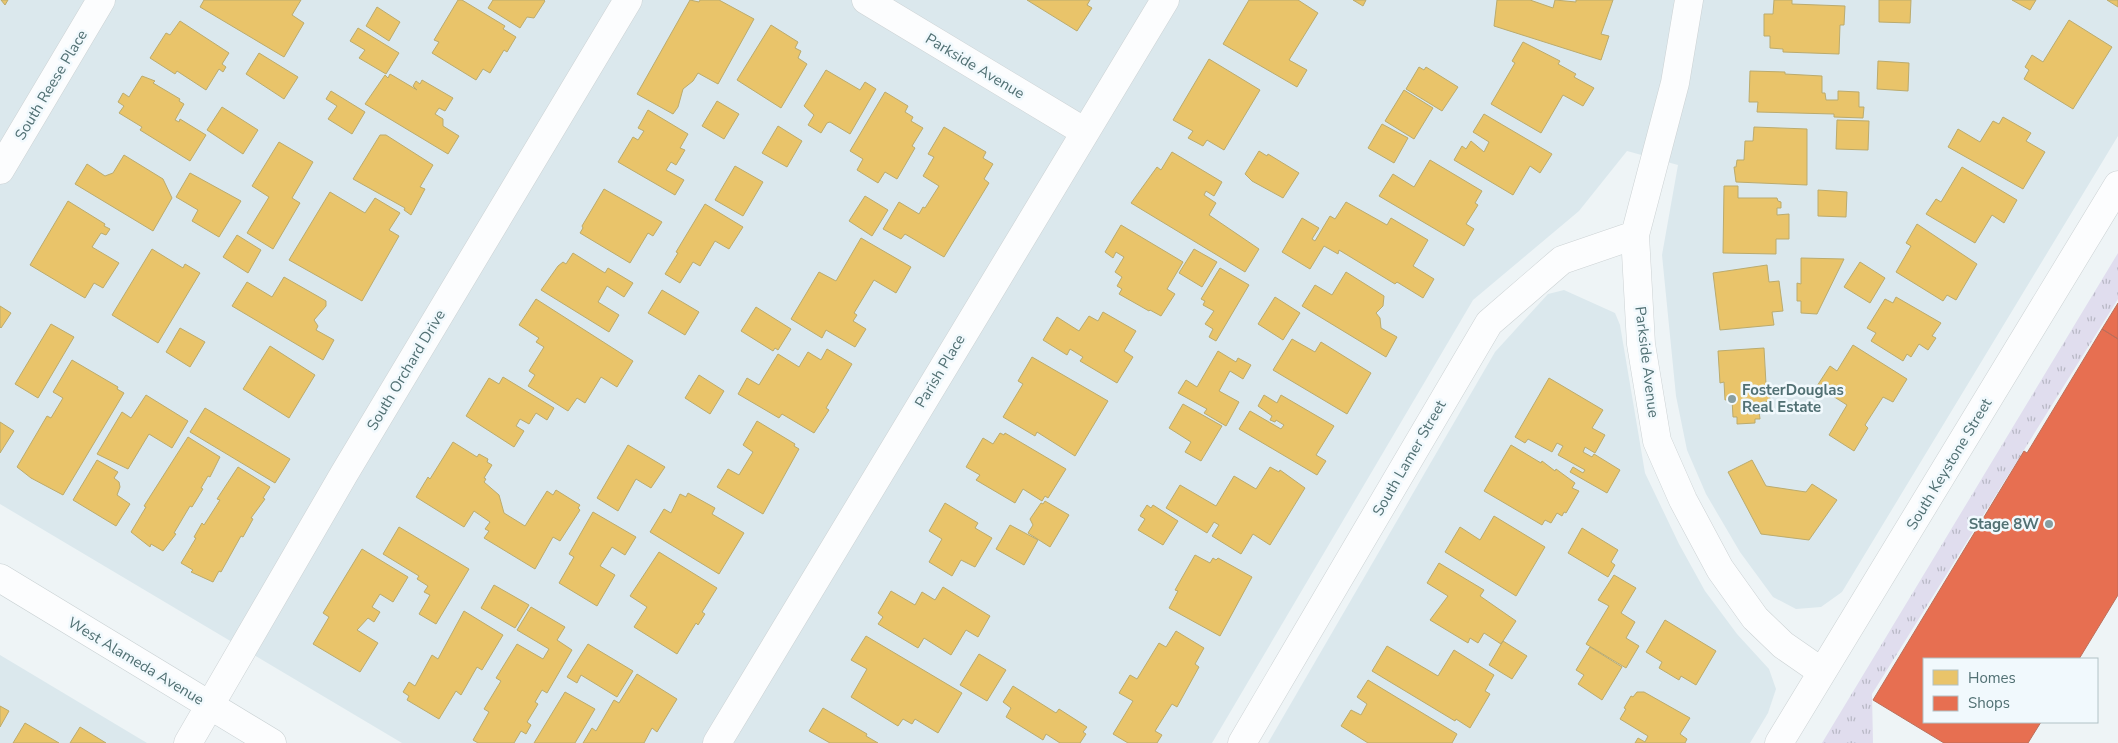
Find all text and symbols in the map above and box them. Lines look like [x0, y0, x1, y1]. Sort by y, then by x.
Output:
street label: South Reese Place [10, 26, 92, 144]
street label: Parkside Avenue [922, 29, 1028, 103]
street label: Parkside Avenue [1630, 305, 1664, 419]
street label: South Orchard Drive [362, 306, 450, 434]
street label: Parish Place [910, 331, 970, 411]
place label: FosterDouglas Real Estate [1742, 380, 1844, 417]
marker: FosterDouglas Real Estate [1726, 393, 1738, 405]
street label: South Keystone Street [1902, 394, 1997, 534]
street label: South Lamer Street [1368, 396, 1451, 520]
place label: Stage 8W [1969, 514, 2039, 534]
marker: Stage 8W [2043, 518, 2055, 530]
street label: West Alameda Avenue [64, 612, 208, 710]
legend [1923, 658, 2098, 723]
text: Homes [1968, 668, 2016, 688]
text: Shops [1968, 693, 2010, 713]

